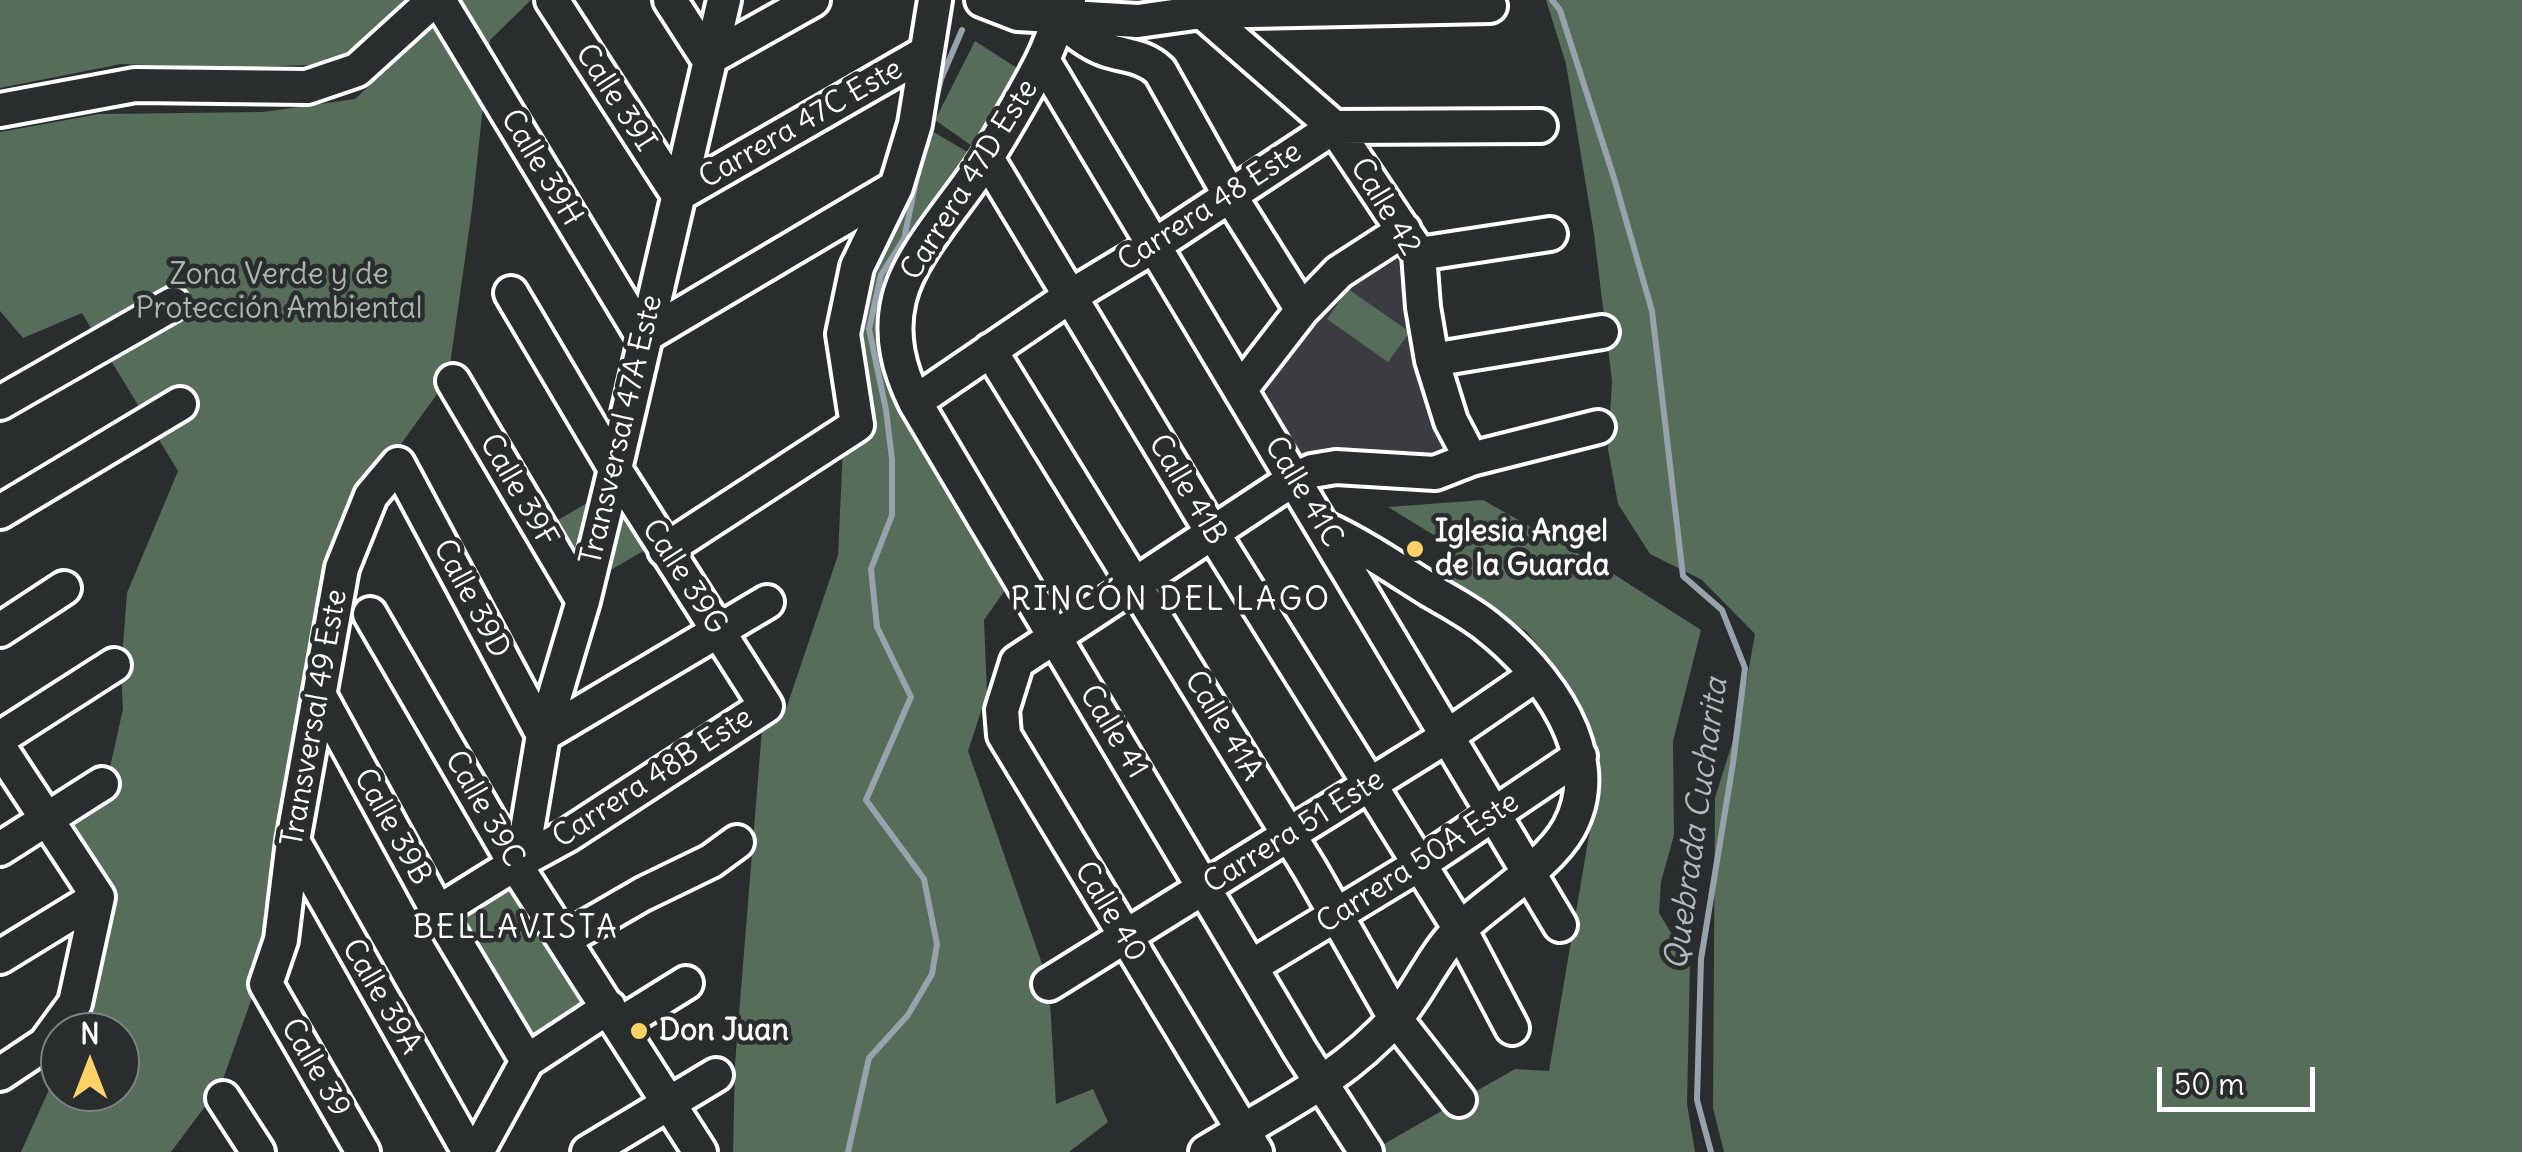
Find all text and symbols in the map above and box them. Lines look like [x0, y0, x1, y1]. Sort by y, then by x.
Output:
street label: Calle 39I [567, 38, 663, 158]
street label: Carrera 47C Este [693, 51, 909, 197]
street label: Carrera 47D Este [894, 73, 1046, 287]
street label: Calle 39H [492, 103, 590, 233]
street label: Carrera 48 Este [1111, 134, 1309, 280]
street label: Calle 42 [1342, 152, 1428, 262]
park label: Zona Verde y de Protección Ambiental [135, 257, 423, 328]
street label: Transversal 47A Este [573, 292, 671, 568]
street label: Calle 39F [471, 428, 565, 554]
street label: Calle 41B [1140, 428, 1234, 552]
street label: Calle 41C [1256, 430, 1350, 554]
street label: Calle 39G [634, 513, 734, 641]
place label: Iglesia Angel de la Guarda [1435, 514, 1610, 584]
street label: Calle 39D [425, 534, 517, 664]
marker: Iglesia Angel de la Guarda [1404, 538, 1426, 560]
district label: RINCÓN DEL LAGO [1010, 582, 1332, 620]
street label: Transversal 49 Este [275, 587, 355, 849]
street label: Calle 41A [1176, 665, 1270, 787]
water label: Quebrada Cucharita [1657, 675, 1737, 973]
street label: Calle 41 [1071, 679, 1155, 785]
street label: Carrera 48B Este [546, 700, 760, 856]
street label: Calle 39C [437, 745, 531, 873]
street label: Carrera 51 Este [1197, 762, 1391, 902]
street label: Calle 39B [345, 763, 439, 891]
street label: Carrera 50A Este [1310, 784, 1526, 942]
street label: Calle 40 [1066, 855, 1154, 969]
district label: BELLAVISTA [413, 910, 619, 948]
street label: Calle 39A [334, 933, 428, 1061]
north arrow [40, 1012, 140, 1112]
street label: Calle 39 [272, 1012, 358, 1124]
place label: Don Juan [659, 1013, 789, 1049]
text: N [80, 1016, 100, 1052]
marker: Don Juan [628, 1020, 650, 1042]
scale bar [2162, 1047, 2320, 1109]
text: 50 m [2174, 1065, 2244, 1103]

